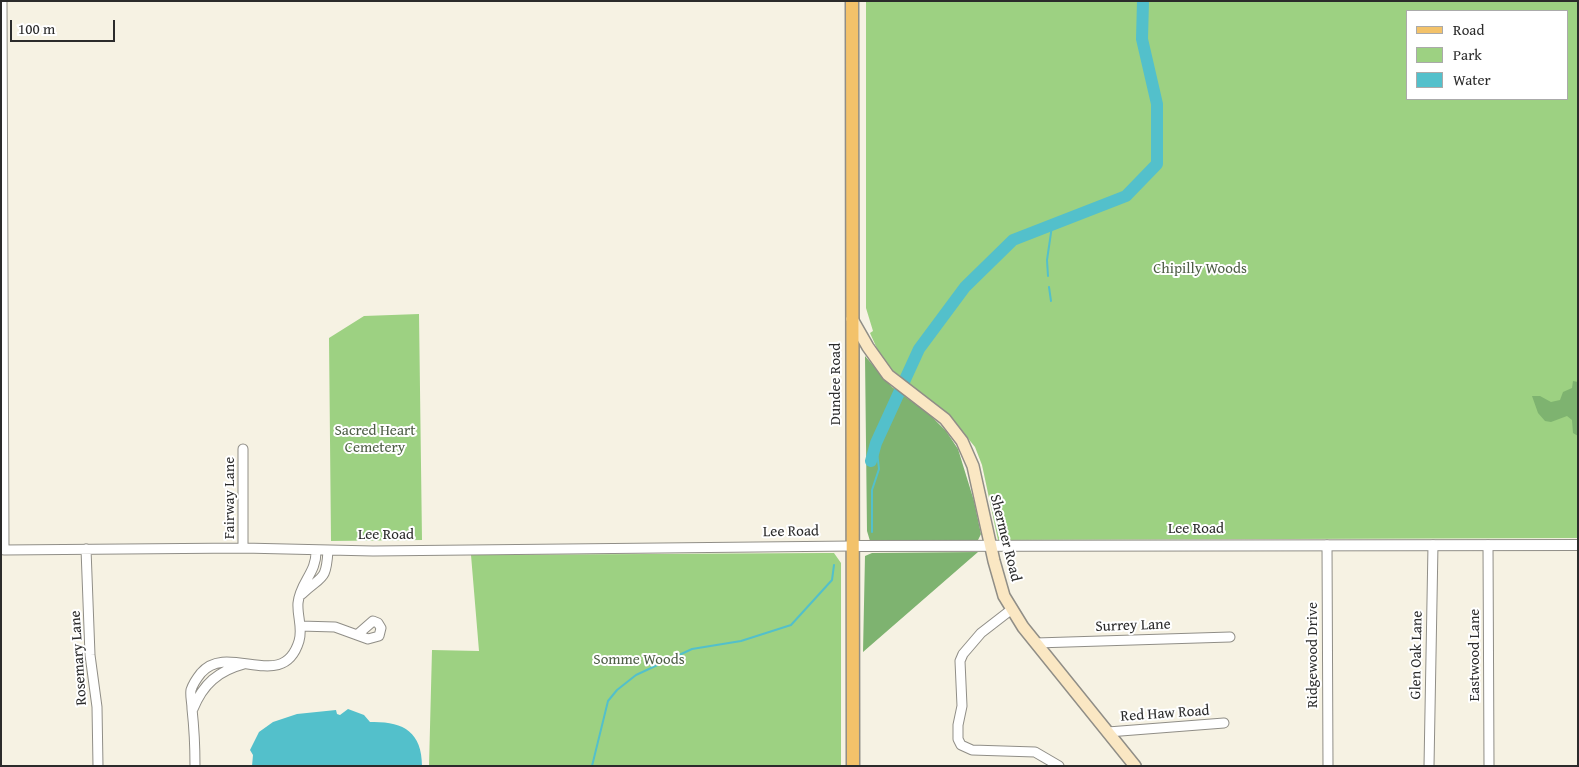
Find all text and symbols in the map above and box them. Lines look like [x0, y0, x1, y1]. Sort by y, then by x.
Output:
scale bar [12, 10, 118, 42]
legend [1406, 10, 1569, 100]
text: 100 m [18, 18, 55, 39]
text: Road [1453, 19, 1484, 40]
text: Park [1453, 44, 1482, 65]
text: Water [1453, 69, 1491, 90]
park label: Chipilly Woods [1153, 260, 1247, 278]
street label: Dundee Road [827, 343, 845, 425]
park label: Sacred Heart Cemetery [335, 422, 415, 457]
street label: Fairway Lane [221, 457, 239, 539]
street label: Shermer Road [985, 493, 1025, 583]
street label: Lee Road [1168, 520, 1224, 538]
street label: Lee Road [763, 523, 819, 541]
street label: Lee Road [358, 526, 414, 544]
street label: Ridgewood Drive [1304, 602, 1322, 708]
street label: Eastwood Lane [1466, 609, 1484, 701]
street label: Rosemary Lane [67, 610, 91, 706]
street label: Glen Oak Lane [1407, 610, 1427, 700]
street label: Surrey Lane [1095, 616, 1171, 636]
park label: Somme Woods [593, 651, 685, 669]
street label: Red Haw Road [1120, 702, 1210, 726]

